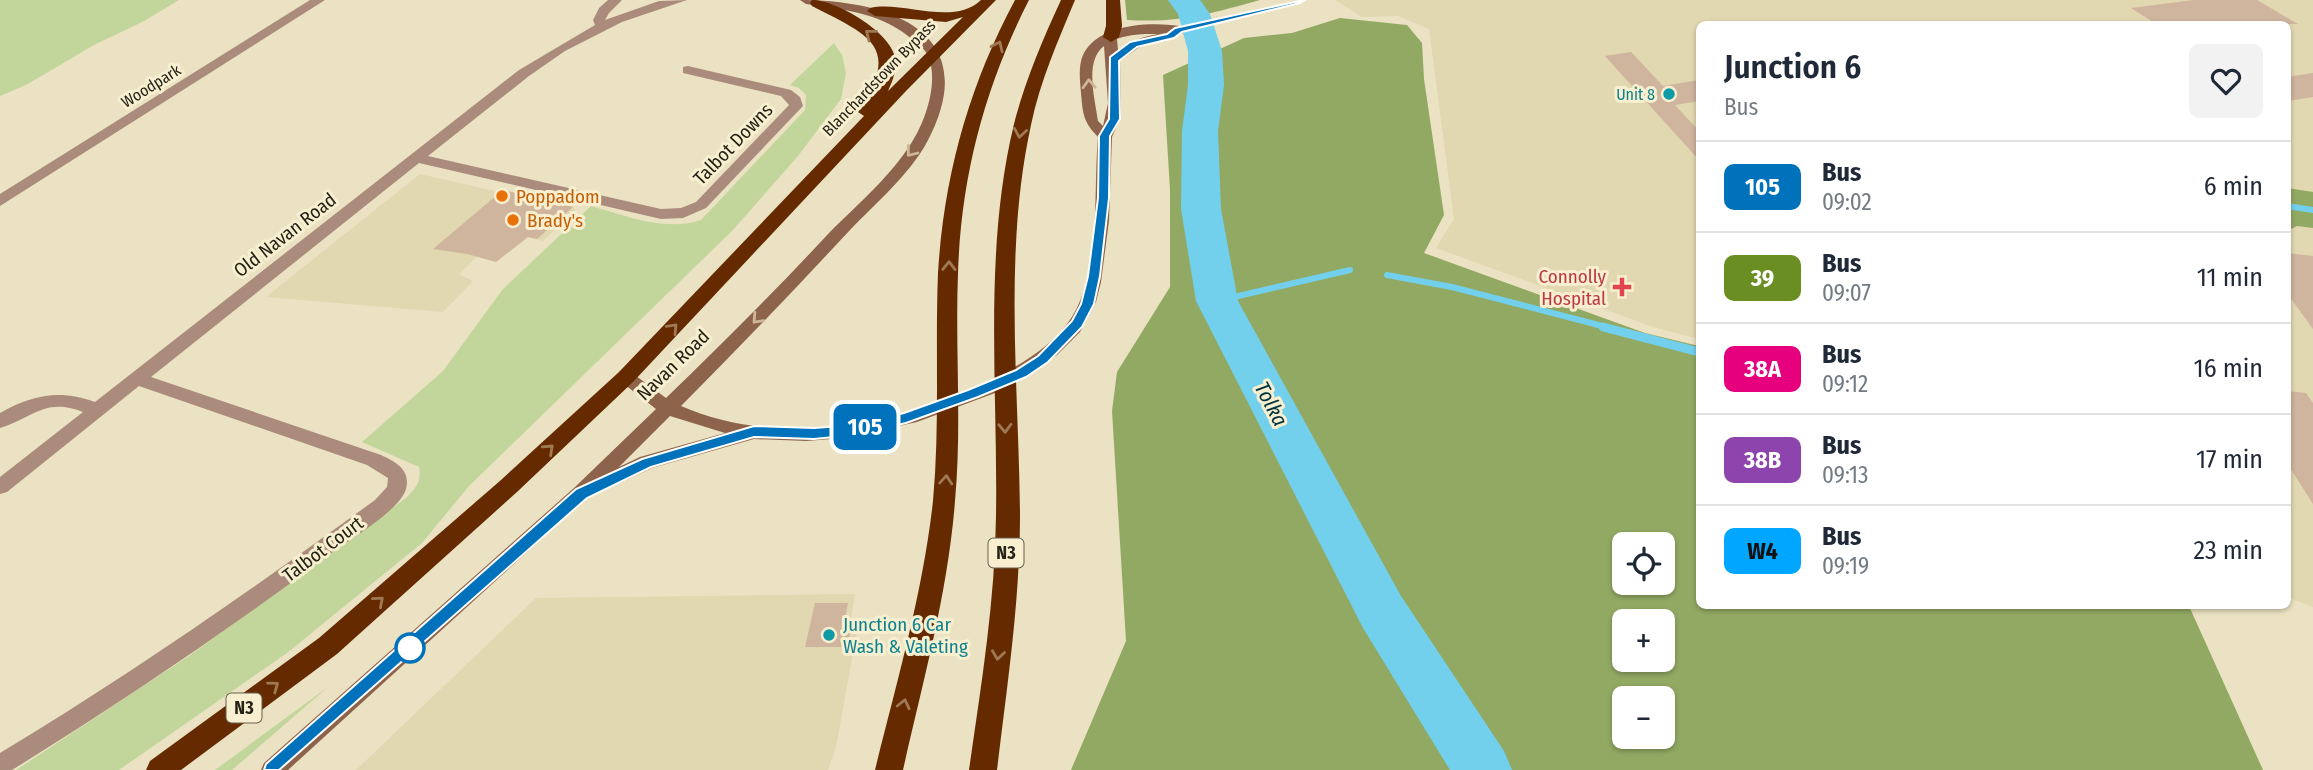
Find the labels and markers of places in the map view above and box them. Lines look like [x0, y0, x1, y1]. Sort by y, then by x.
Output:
place label: Unit 8 [1616, 85, 1655, 104]
marker: Unit 8 [1661, 86, 1677, 102]
place label: Poppadom [516, 185, 600, 208]
marker: Poppadom [494, 188, 510, 204]
place label: Brady's [527, 209, 583, 232]
marker: Brady's [505, 212, 521, 228]
place label: Connolly Hospital [1538, 265, 1607, 310]
marker: Connolly Hospital [1612, 277, 1632, 297]
place label: Junction 6 Car Wash & Valeting [843, 613, 968, 658]
marker: Junction 6 Car Wash & Valeting [821, 627, 837, 643]
unlabelled marker [395, 633, 425, 663]

